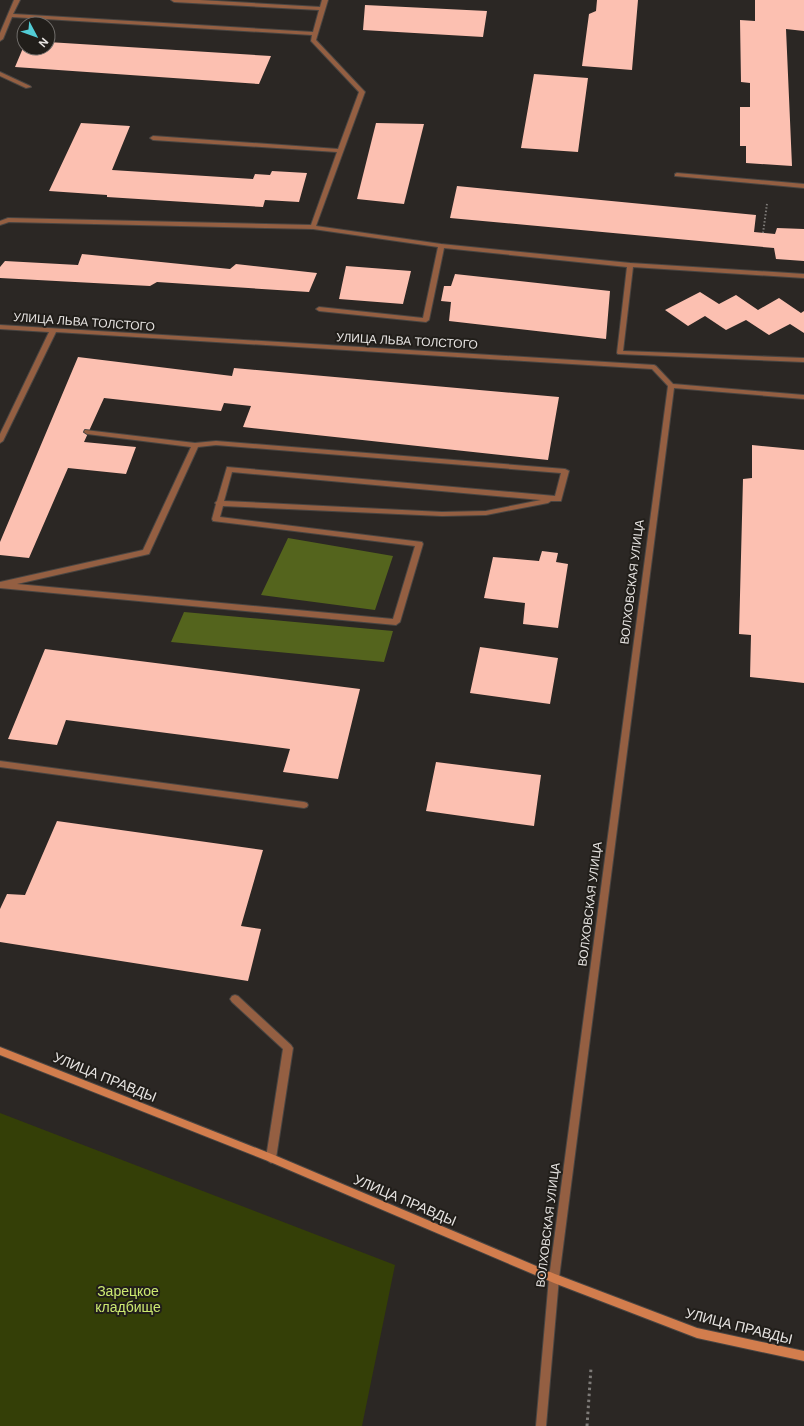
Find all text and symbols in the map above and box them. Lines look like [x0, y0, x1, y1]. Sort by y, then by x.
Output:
north arrow [16, 16, 56, 56]
text: N [36, 35, 51, 50]
street label: УЛИЦА ЛЬВА ТОЛСТОГО [13, 309, 155, 335]
street label: УЛИЦА ЛЬВА ТОЛСТОГО [336, 329, 478, 353]
street label: ВОЛХОВСКАЯ УЛИЦА [616, 519, 648, 645]
street label: ВОЛХОВСКАЯ УЛИЦА [574, 841, 606, 967]
street label: УЛИЦА ПРАВДЫ [51, 1048, 159, 1106]
street label: ВОЛХОВСКАЯ УЛИЦА [532, 1162, 564, 1288]
street label: УЛИЦА ПРАВДЫ [351, 1170, 459, 1230]
park label: Зарецкое кладбище [95, 1282, 161, 1316]
street label: УЛИЦА ПРАВДЫ [684, 1304, 794, 1348]

